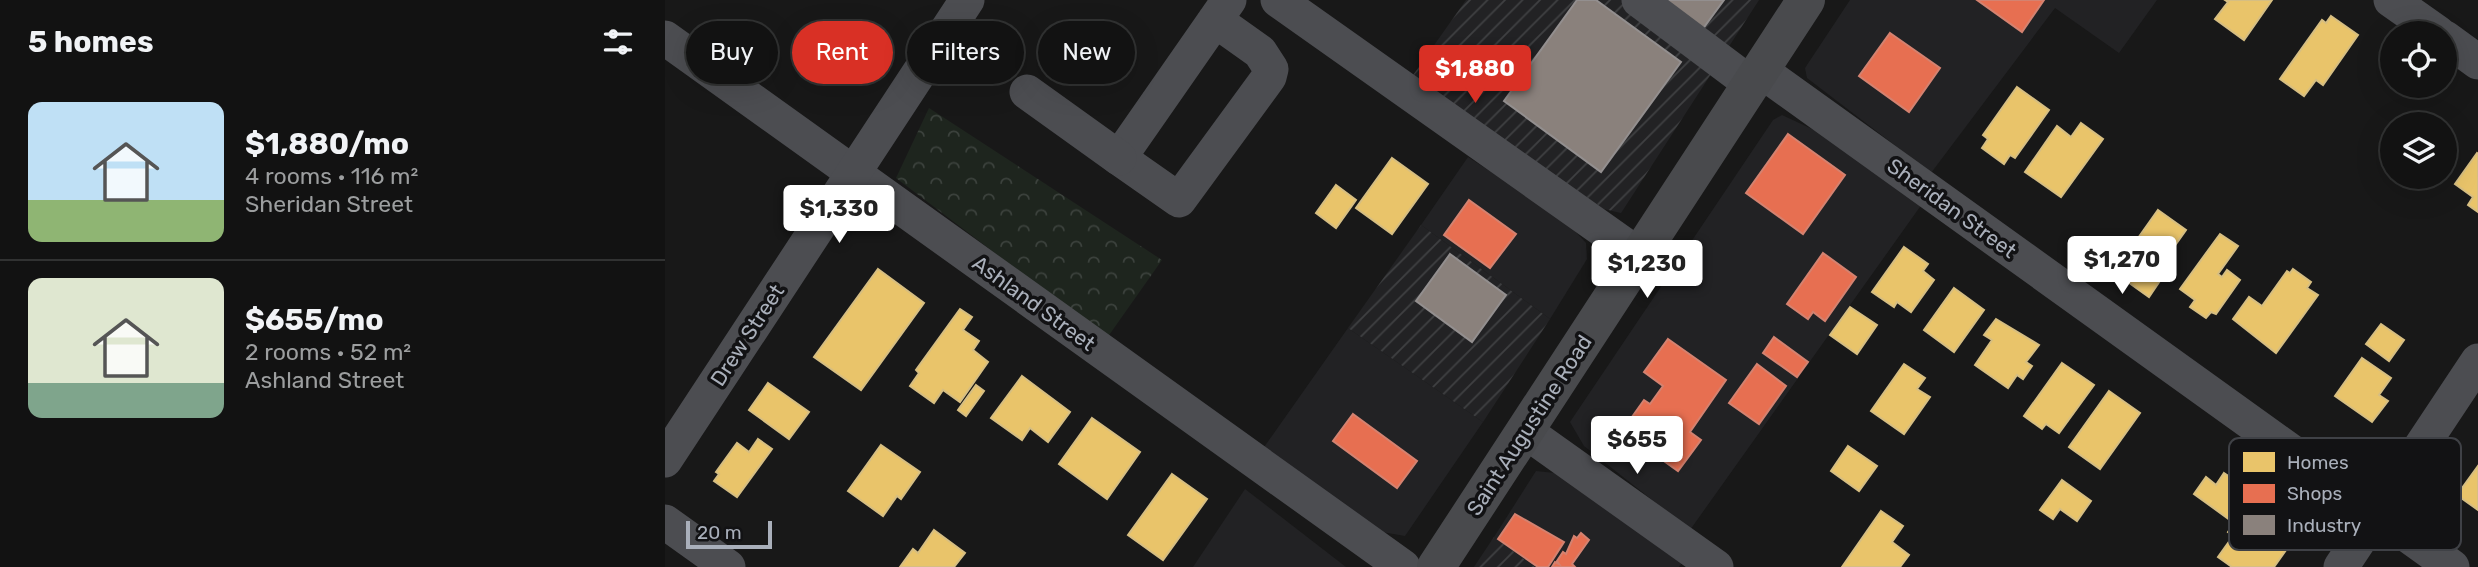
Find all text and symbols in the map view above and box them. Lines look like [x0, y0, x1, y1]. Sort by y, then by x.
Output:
chip: Buy [686, 21, 778, 84]
chip: Rent [792, 21, 893, 84]
chip: Filters [907, 21, 1024, 84]
chip: New [1038, 21, 1135, 84]
map controls [2380, 21, 2457, 189]
button: locate [2380, 21, 2457, 98]
icon: filters [599, 23, 637, 61]
text: 5 homes [28, 24, 154, 60]
pin: $1,880 [1418, 46, 1532, 105]
text: $1,880 [1435, 54, 1515, 82]
button: layers [2380, 112, 2457, 189]
text: $1,880/mo [245, 126, 409, 162]
icon: home [84, 130, 168, 214]
street label: Sheridan Street [1883, 153, 2021, 263]
text: 4 rooms · 116 m² [245, 162, 418, 190]
pin: $1,330 [782, 186, 896, 245]
text: Sheridan Street [245, 190, 413, 218]
text: $1,330 [799, 194, 879, 222]
pin: $1,270 [2065, 236, 2179, 296]
pin: $1,230 [1590, 240, 1704, 300]
text: $1,270 [2084, 245, 2160, 273]
text: $1,230 [1608, 249, 1686, 277]
street label: Ashland Street [968, 250, 1100, 356]
street label: Drew Street [705, 280, 789, 390]
text: $655/mo [245, 302, 384, 338]
icon: home [84, 306, 168, 390]
street label: Saint Augustine Road [1461, 330, 1597, 520]
text: 2 rooms · 52 m² [245, 338, 411, 366]
text: Ashland Street [245, 366, 404, 394]
pin: $655 [1596, 416, 1678, 476]
text: $655 [1607, 425, 1667, 453]
legend [2229, 438, 2461, 550]
text: Homes [2287, 451, 2349, 474]
text: Shops [2287, 482, 2342, 505]
text: Industry [2287, 514, 2361, 537]
scale bar [686, 518, 772, 550]
text: 20 m [697, 521, 742, 544]

